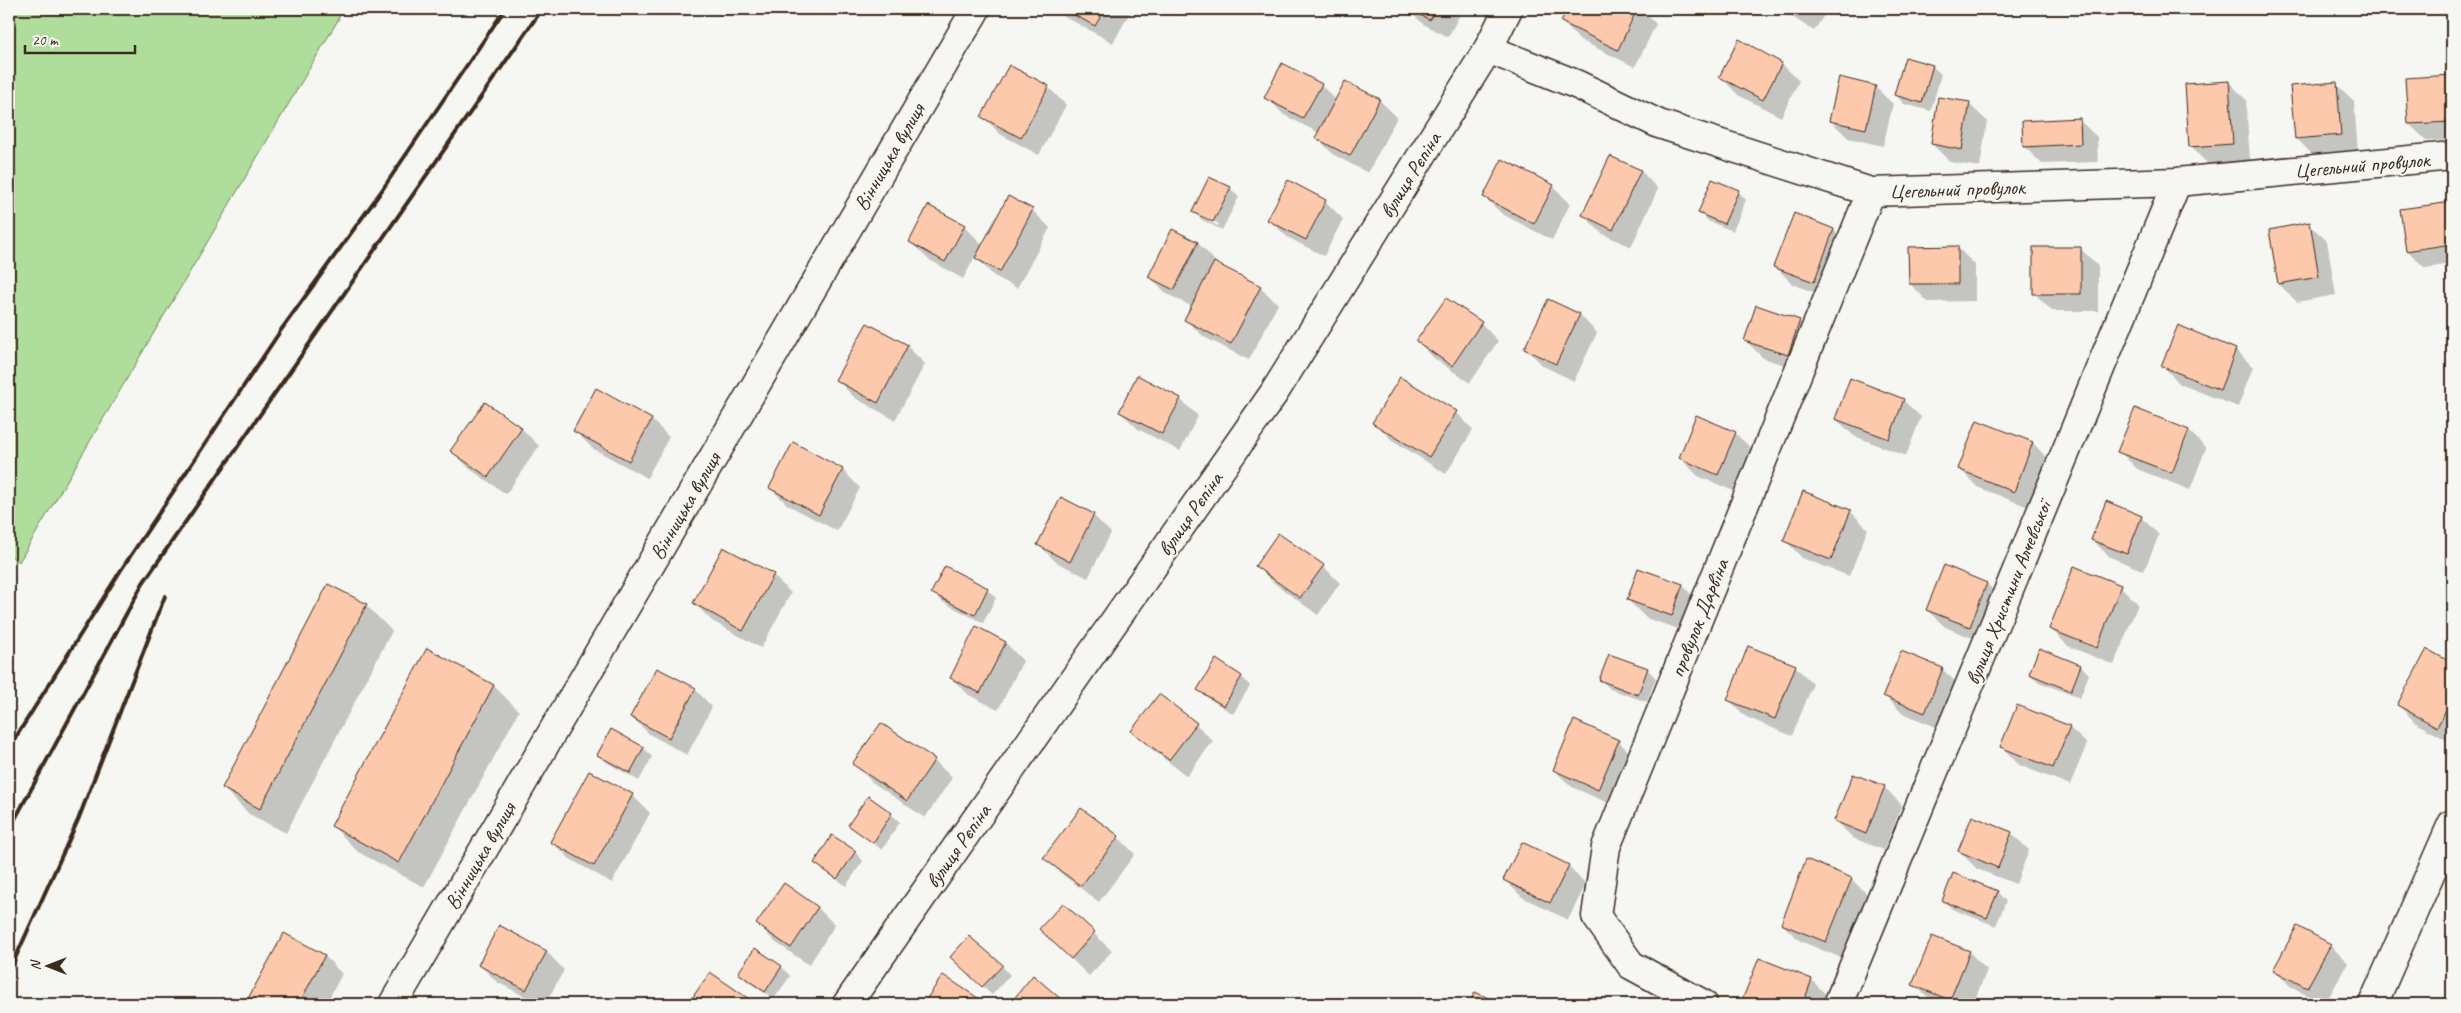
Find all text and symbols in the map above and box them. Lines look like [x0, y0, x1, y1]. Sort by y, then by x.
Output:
scale bar [25, 22, 135, 54]
text: 20 m [32, 31, 59, 50]
street label: Вінницька вулиця [848, 97, 931, 215]
street label: вулиця Рєпіна [1373, 126, 1448, 223]
street label: Цегельний провулок [2293, 146, 2433, 184]
street label: Цегельний провулок [1889, 174, 2027, 204]
street label: Вінницька вулиця [644, 446, 727, 564]
street label: вулиця Рєпіна [1152, 466, 1229, 561]
street label: вулиця Христини Алчевської [1959, 494, 2058, 689]
street label: провулок Дарвіна [1663, 553, 1735, 681]
street label: Вінницька вулиця [439, 796, 522, 914]
street label: вулиця Рєпіна [920, 798, 997, 893]
north arrow [22, 940, 72, 990]
text: N [27, 959, 44, 970]

